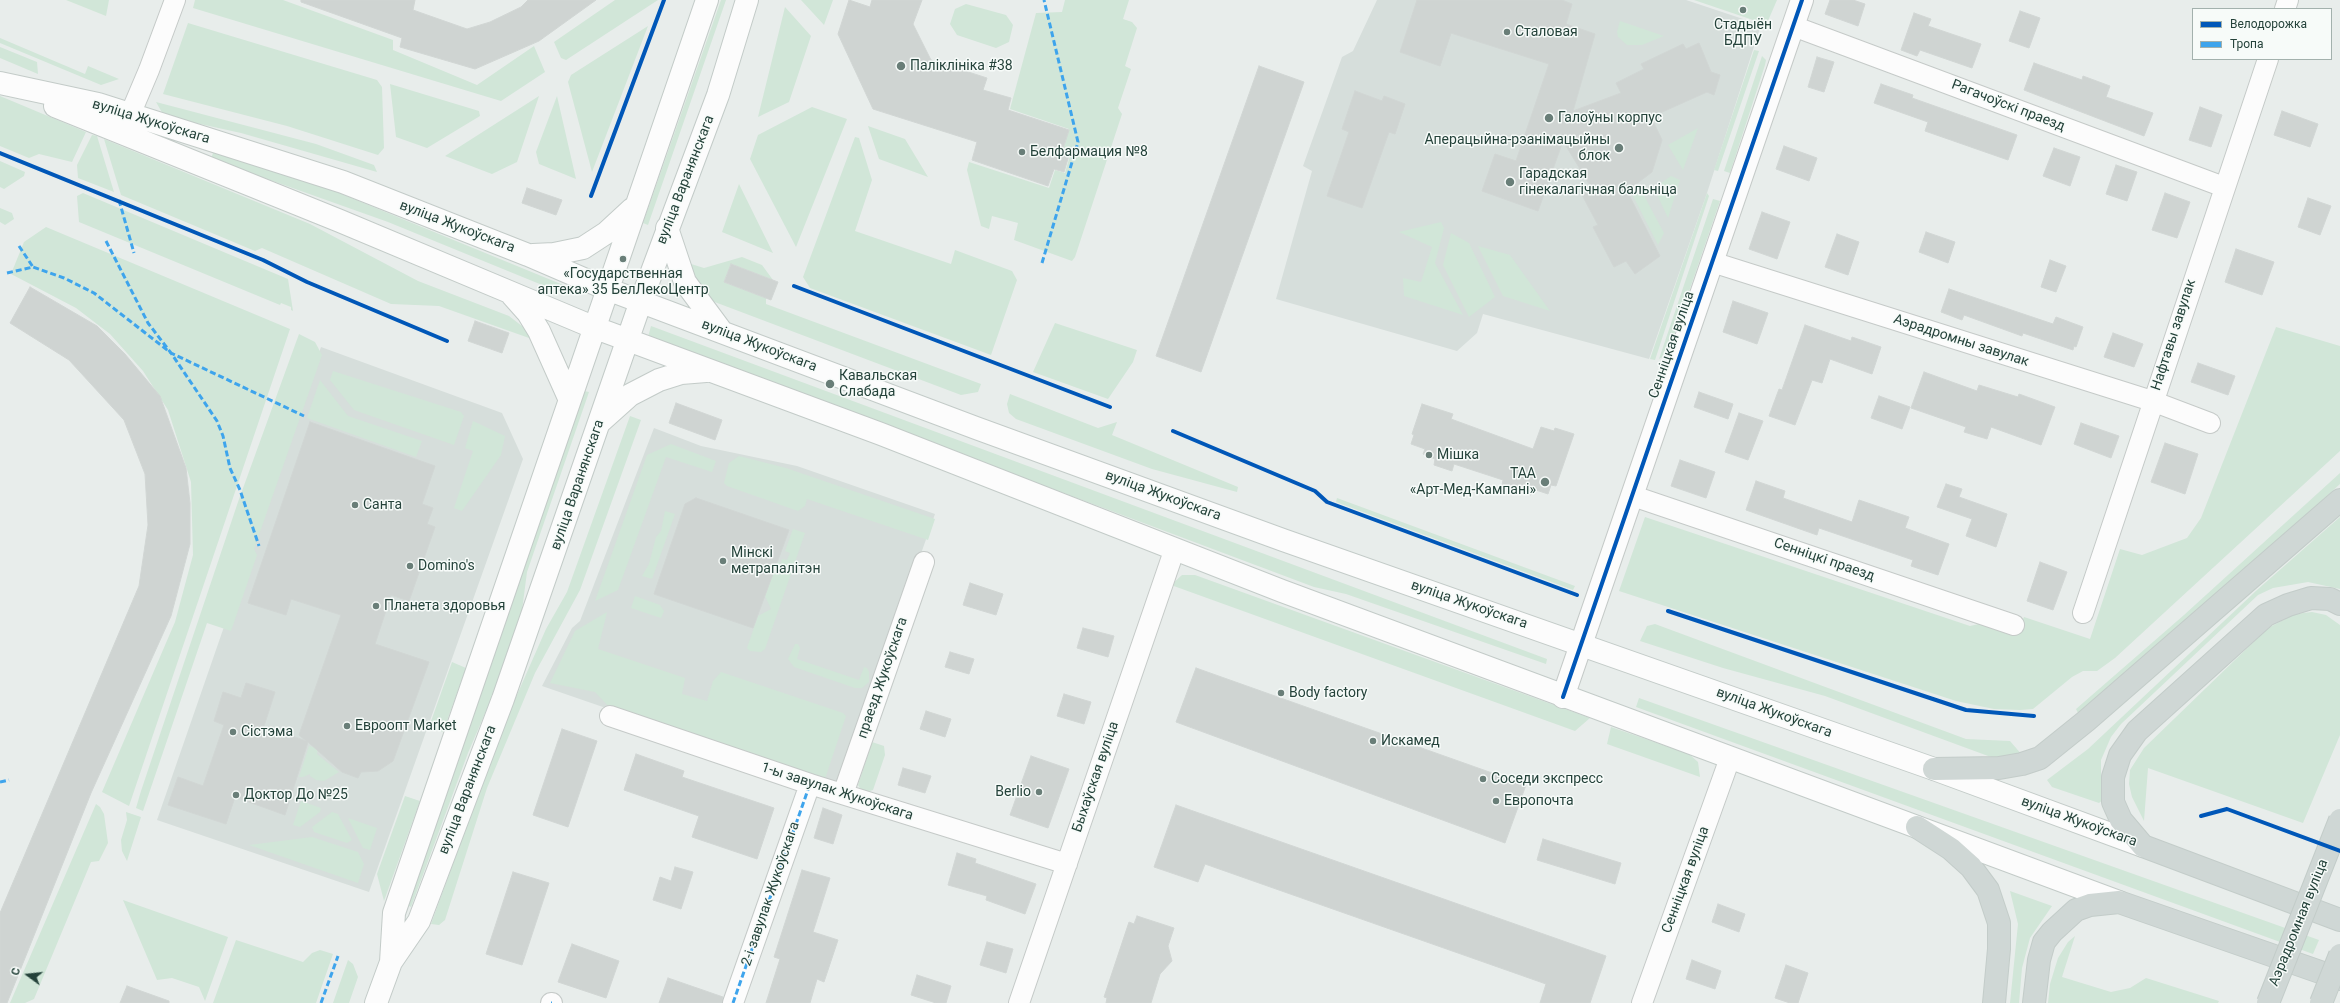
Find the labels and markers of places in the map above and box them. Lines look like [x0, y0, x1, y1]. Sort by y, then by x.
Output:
marker: Стадыён БДПУ [1738, 5, 1748, 15]
place label: Стадыён БДПУ [1714, 17, 1772, 50]
place label: Сталовая [1515, 24, 1578, 40]
marker: Сталовая [1502, 27, 1512, 37]
place label: Паліклініка #38 [910, 58, 1013, 74]
marker: Паліклініка #38 [895, 60, 907, 72]
place label: Галоўны корпус [1558, 110, 1662, 126]
marker: Галоўны корпус [1543, 112, 1555, 124]
place label: Аперацыйна-рэанімацыйны блок [1424, 132, 1610, 164]
marker: Аперацыйна-рэанімацыйны блок [1613, 142, 1625, 154]
place label: Белфармация №8 [1030, 144, 1148, 160]
marker: Белфармация №8 [1017, 147, 1027, 157]
place label: Гарадская гінекалагічная бальніца [1519, 166, 1677, 198]
marker: Гарадская гінекалагічная бальніца [1504, 176, 1516, 188]
marker: «Государственная аптека» 35 БелЛекоЦентр [618, 254, 628, 264]
place label: «Государственная аптека» 35 БелЛекоЦентр [537, 266, 709, 298]
place label: Кавальская Слабада [839, 368, 917, 400]
marker: Кавальская Слабада [824, 378, 836, 390]
place label: Мішка [1437, 447, 1479, 463]
marker: Мішка [1424, 450, 1434, 460]
place label: ТАА «Арт-Мед-Кампані» [1410, 466, 1536, 498]
marker: ТАА «Арт-Мед-Кампані» [1539, 476, 1551, 488]
place label: Санта [363, 497, 402, 513]
marker: Санта [350, 500, 360, 510]
place label: Мінскі метрапалітэн [731, 545, 820, 578]
marker: Мінскі метрапалітэн [718, 556, 728, 566]
place label: Domino's [418, 558, 475, 574]
marker: Domino's [405, 561, 415, 571]
place label: Планета здоровья [384, 598, 506, 614]
marker: Планета здоровья [371, 601, 381, 611]
place label: Body factory [1289, 685, 1367, 701]
marker: Body factory [1276, 688, 1286, 698]
place label: Евроопт Market [355, 718, 457, 734]
marker: Евроопт Market [342, 721, 352, 731]
place label: Сістэма [241, 724, 293, 740]
marker: Сістэма [228, 727, 238, 737]
place label: Искамед [1381, 733, 1440, 749]
marker: Искамед [1368, 736, 1378, 746]
place label: Соседи экспресс [1491, 771, 1603, 787]
marker: Соседи экспресс [1478, 774, 1488, 784]
place label: Berlio [995, 784, 1031, 800]
place label: Доктор До №25 [244, 787, 348, 803]
marker: Berlio [1034, 787, 1044, 797]
marker: Доктор До №25 [231, 790, 241, 800]
place label: Европочта [1504, 793, 1574, 809]
marker: Европочта [1491, 796, 1501, 806]

